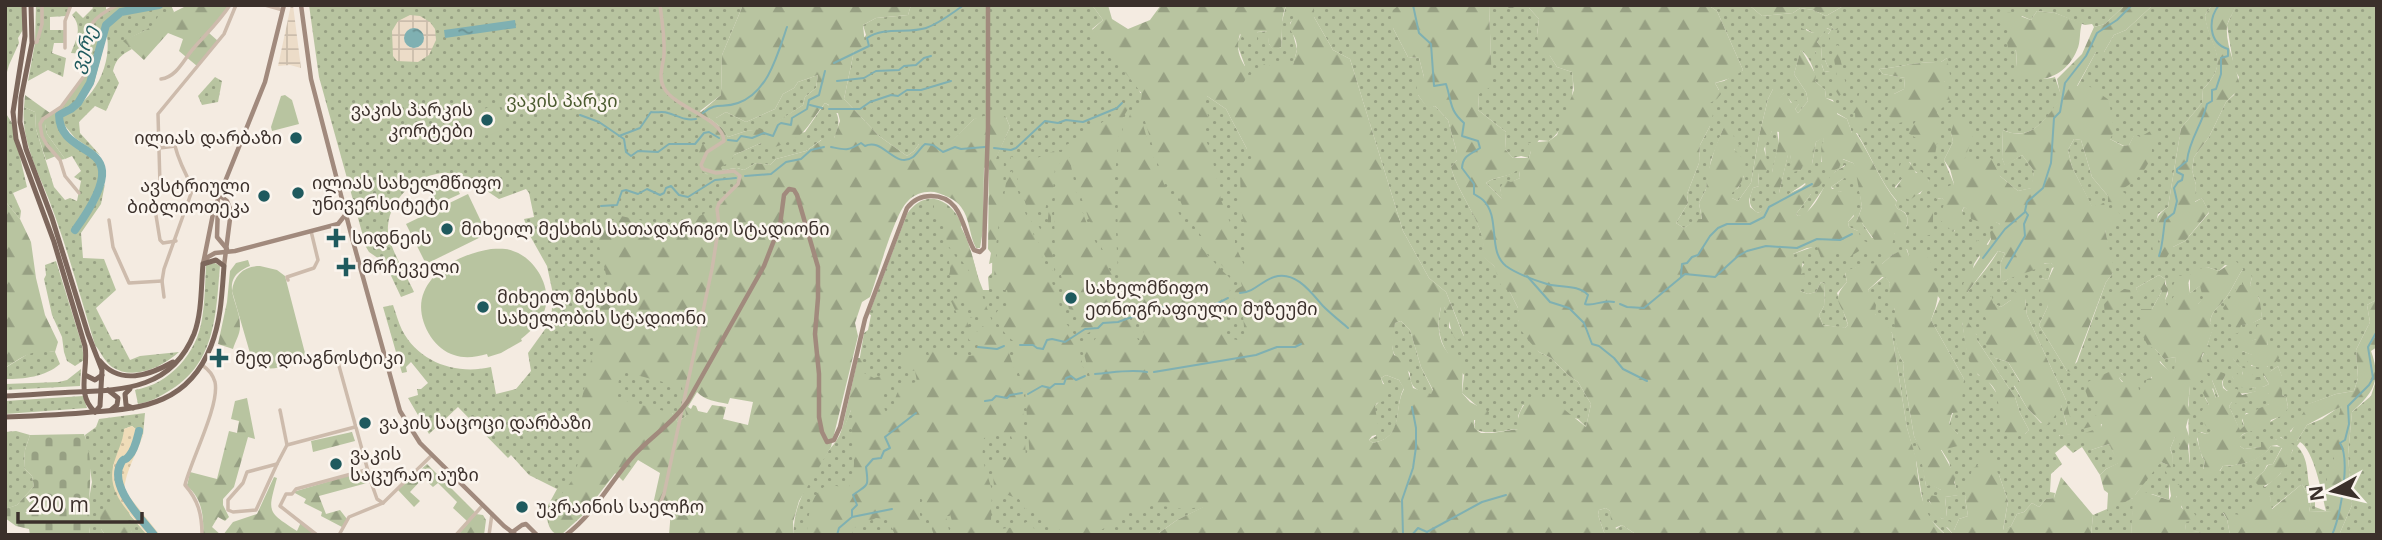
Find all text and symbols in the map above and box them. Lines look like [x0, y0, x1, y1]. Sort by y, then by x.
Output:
water label: ვერე [63, 21, 103, 76]
park label: ვაკის პარკი [506, 88, 618, 112]
place label: ვაკის პარკის კორტები [351, 97, 473, 142]
marker: ვაკის პარკის კორტები [479, 112, 495, 128]
place label: ილიას დარბაზი [134, 125, 282, 149]
marker: ილიას დარბაზი [288, 130, 304, 146]
place label: ილიას სახელმწიფო უნივერსიტეტი [312, 170, 501, 215]
place label: ავსტრიული ბიბლიოთეკა [127, 173, 250, 218]
marker: ილიას სახელმწიფო უნივერსიტეტი [290, 185, 306, 201]
marker: ავსტრიული ბიბლიოთეკა [256, 188, 272, 204]
place label: მიხეილ მესხის სათადარიგო სტადიონი [461, 216, 830, 240]
marker: მიხეილ მესხის სათადარიგო სტადიონი [439, 221, 455, 237]
place label: სიდნეის [352, 225, 432, 249]
marker: სიდნეის [326, 228, 346, 248]
place label: მრჩეველი [362, 254, 460, 278]
marker: მრჩეველი [336, 257, 356, 277]
place label: სახელმწიფო ეთნოგრაფიული მუზეუმი [1085, 275, 1318, 320]
place label: მიხეილ მესხის სახელობის სტადიონი [497, 284, 706, 329]
marker: სახელმწიფო ეთნოგრაფიული მუზეუმი [1063, 290, 1079, 306]
marker: მიხეილ მესხის სახელობის სტადიონი [475, 299, 491, 315]
place label: მედ დიაგნოსტიკი [235, 345, 404, 369]
marker: მედ დიაგნოსტიკი [209, 348, 229, 368]
place label: ვაკის საცოცი დარბაზი [379, 410, 591, 434]
marker: ვაკის საცოცი დარბაზი [357, 415, 373, 431]
place label: ვაკის საცურაო აუზი [350, 441, 479, 486]
marker: ვაკის საცურაო აუზი [328, 456, 344, 472]
north arrow [2298, 456, 2368, 526]
scale bar [18, 480, 142, 524]
text: N [2302, 484, 2330, 503]
text: 200 m [28, 490, 89, 518]
place label: უკრაინის საელჩო [536, 494, 704, 518]
marker: უკრაინის საელჩო [514, 499, 530, 515]

